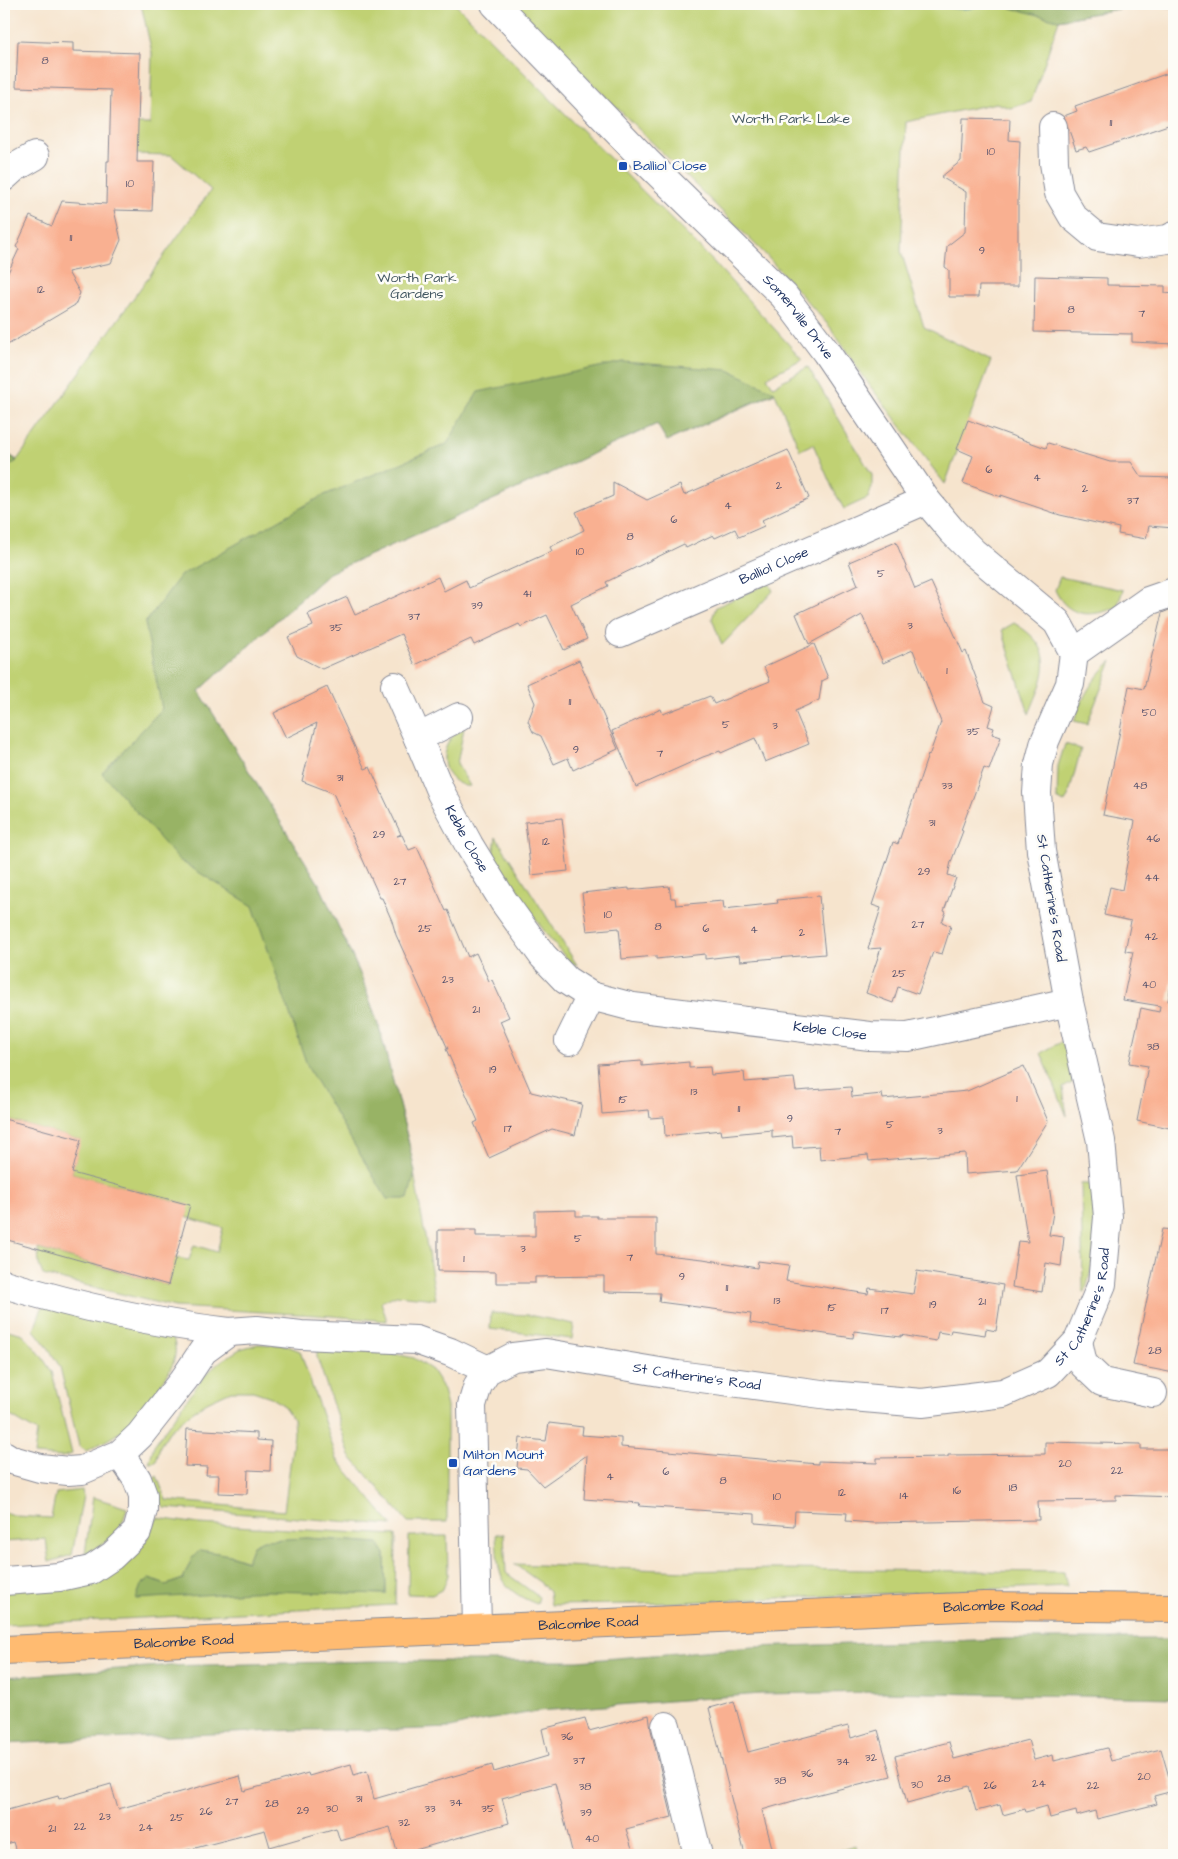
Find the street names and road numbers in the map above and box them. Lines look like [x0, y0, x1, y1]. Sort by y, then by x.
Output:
street label: Somerville Drive [758, 270, 838, 364]
street label: Balliol Close [736, 542, 812, 590]
street label: Keble Close [440, 802, 494, 876]
street label: St Catherine's Road [1031, 833, 1071, 963]
street label: Keble Close [792, 1017, 868, 1046]
street label: St Catherine's Road [1049, 1247, 1115, 1371]
street label: St Catherine's Road [631, 1358, 762, 1396]
street label: Balcombe Road [943, 1596, 1043, 1618]
street label: Balcombe Road [538, 1612, 639, 1636]
street label: Balcombe Road [133, 1630, 234, 1654]

